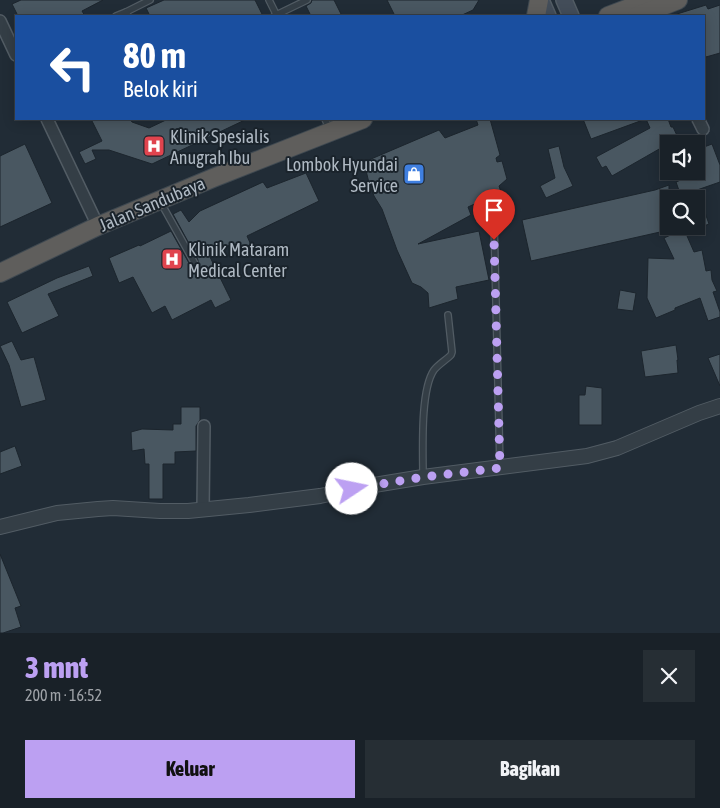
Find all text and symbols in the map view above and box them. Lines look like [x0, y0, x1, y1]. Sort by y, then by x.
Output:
icon: left [40, 35, 105, 100]
text: 80 m [123, 35, 186, 75]
text: Belok kiri [123, 76, 198, 102]
place label: Klinik Spesialis Anugrah Ibu [170, 126, 269, 168]
hospital icon: Klinik Spesialis Anugrah Ibu [142, 134, 166, 158]
map controls [660, 135, 705, 235]
button: sound [660, 135, 705, 180]
place label: Lombok Hyundai Service [286, 154, 398, 196]
shop icon: Lombok Hyundai Service [402, 162, 426, 186]
street label: Jalan Sandubaya [96, 172, 208, 236]
pin [473, 189, 515, 240]
button: search [660, 190, 705, 235]
icon: arrive [480, 196, 508, 224]
place label: Klinik Mataram Medical Center [188, 239, 289, 281]
hospital icon: Klinik Mataram Medical Center [160, 247, 184, 271]
position arrow [325, 462, 377, 514]
text: 3 mnt [25, 650, 88, 684]
button: close [643, 650, 695, 702]
text: 200 m · 16:52 [25, 686, 102, 704]
button: Keluar [25, 740, 355, 798]
button: Bagikan [365, 740, 695, 798]

